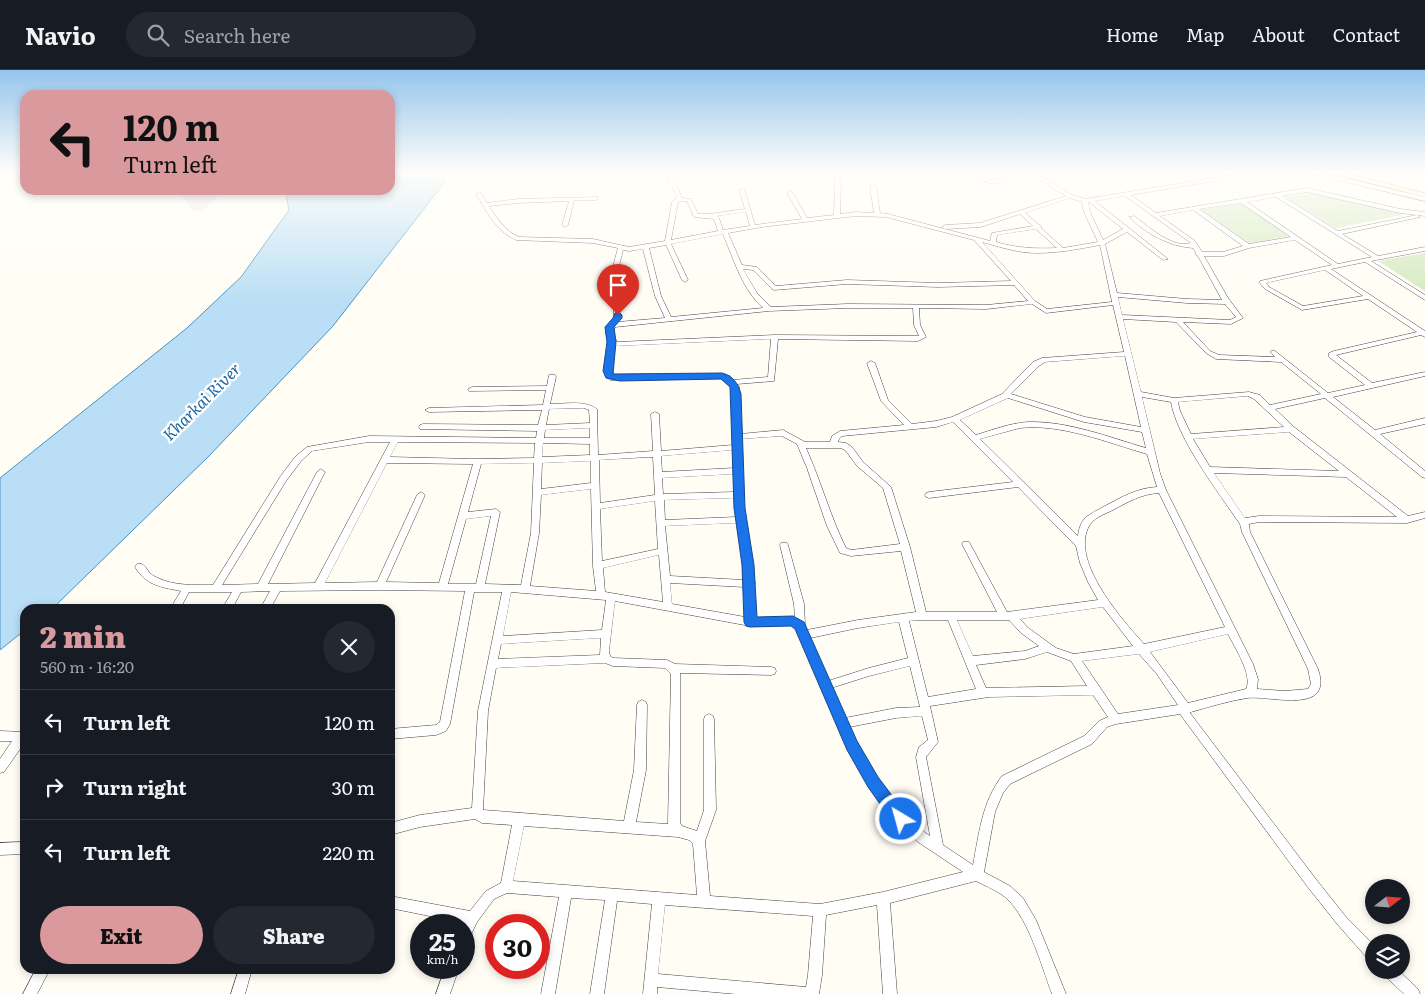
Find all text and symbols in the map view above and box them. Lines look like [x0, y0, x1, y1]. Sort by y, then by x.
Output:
search box [126, 12, 476, 57]
text: Navio [25, 17, 96, 52]
icon: search [144, 21, 172, 49]
text: Search here [184, 21, 290, 49]
text: Home [1106, 21, 1158, 48]
text: Map [1186, 21, 1224, 48]
text: About [1252, 21, 1305, 48]
text: Contact [1333, 21, 1400, 48]
text: 120 m [123, 100, 220, 152]
icon: left [40, 110, 105, 175]
text: Turn left [123, 147, 217, 180]
pin [597, 264, 639, 315]
icon: arrive [604, 271, 632, 299]
water label: Kharkai River [157, 357, 245, 445]
text: 2 min [40, 613, 126, 657]
button: close [323, 621, 375, 673]
text: 560 m · 16:20 [40, 654, 134, 678]
icon: left [40, 708, 68, 736]
text: Turn left [83, 708, 170, 736]
text: 120 m [324, 708, 375, 736]
icon: right [40, 773, 68, 801]
text: Turn right [83, 773, 187, 801]
text: 30 m [331, 773, 375, 801]
position arrow [874, 792, 926, 844]
icon: left [40, 838, 68, 866]
text: Turn left [83, 838, 170, 866]
text: 220 m [323, 838, 375, 866]
north arrow [1365, 879, 1410, 924]
map controls [1365, 879, 1410, 979]
button: Exit [40, 906, 203, 964]
button: Share [213, 906, 375, 964]
speed limit sign: 30 [485, 914, 550, 979]
text: 25 [429, 922, 456, 959]
button: layers [1365, 934, 1410, 979]
text: km/h [427, 950, 458, 968]

